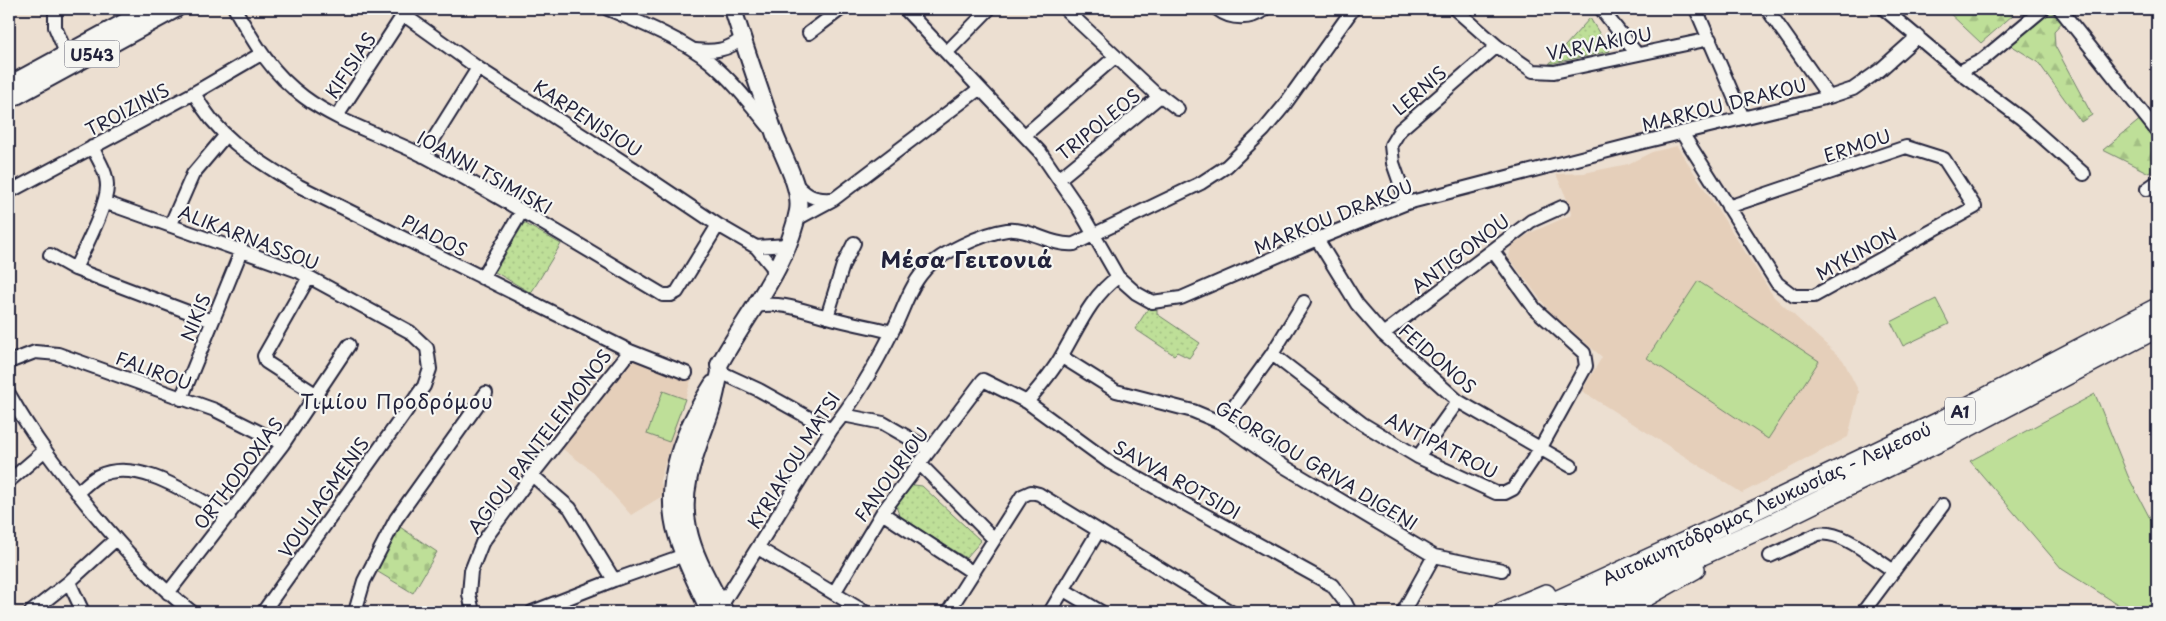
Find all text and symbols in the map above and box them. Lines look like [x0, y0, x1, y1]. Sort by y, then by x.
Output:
street label: VARVAKIOU [1544, 20, 1654, 66]
street label: KIFISIAS [318, 26, 382, 104]
road number: U543 [64, 41, 120, 68]
street label: LERNIS [1386, 59, 1452, 121]
street label: MARKOU DRAKOU [1639, 70, 1809, 138]
street label: KARPENISIOU [528, 73, 648, 163]
street label: TROIZINIS [80, 76, 174, 142]
street label: TRIPOLEOS [1050, 82, 1146, 166]
street label: ERMOU [1820, 122, 1894, 168]
street label: IOANNI TSIMISKI [413, 124, 557, 220]
street label: MARKOU DRAKOU [1249, 172, 1417, 260]
street label: ALIKARNASSOU [175, 198, 323, 276]
street label: PIADOS [397, 207, 473, 263]
street label: ANTIGONOU [1405, 207, 1515, 299]
street label: MYKINON [1811, 220, 1901, 286]
district label: Μέσα Γειτονιά [881, 242, 1053, 275]
street label: NIKIS [173, 289, 217, 345]
street label: FEIDONOS [1393, 317, 1483, 399]
street label: AGIOU PANTELEIMONOS [461, 343, 617, 539]
street label: FALIROU [112, 344, 196, 396]
district label: Τιμίου Προδρόμου [300, 386, 494, 416]
street label: KYRIAKOU MATSI [740, 386, 846, 534]
street label: GEORGIOU GRIVA DIGENI [1211, 394, 1423, 536]
road number: A1 [1945, 398, 1975, 424]
street label: ANTIPATROU [1381, 405, 1503, 485]
street label: ORTHODOXIAS [187, 411, 289, 535]
street label: Αυτοκινητόδρομος Λευκωσίας - Λεμεσού [1597, 415, 1935, 591]
street label: FANOURIOU [847, 421, 935, 527]
street label: VOULIAGMENIS [271, 431, 375, 563]
street label: SAVVA ROTSIDI [1109, 433, 1245, 525]

